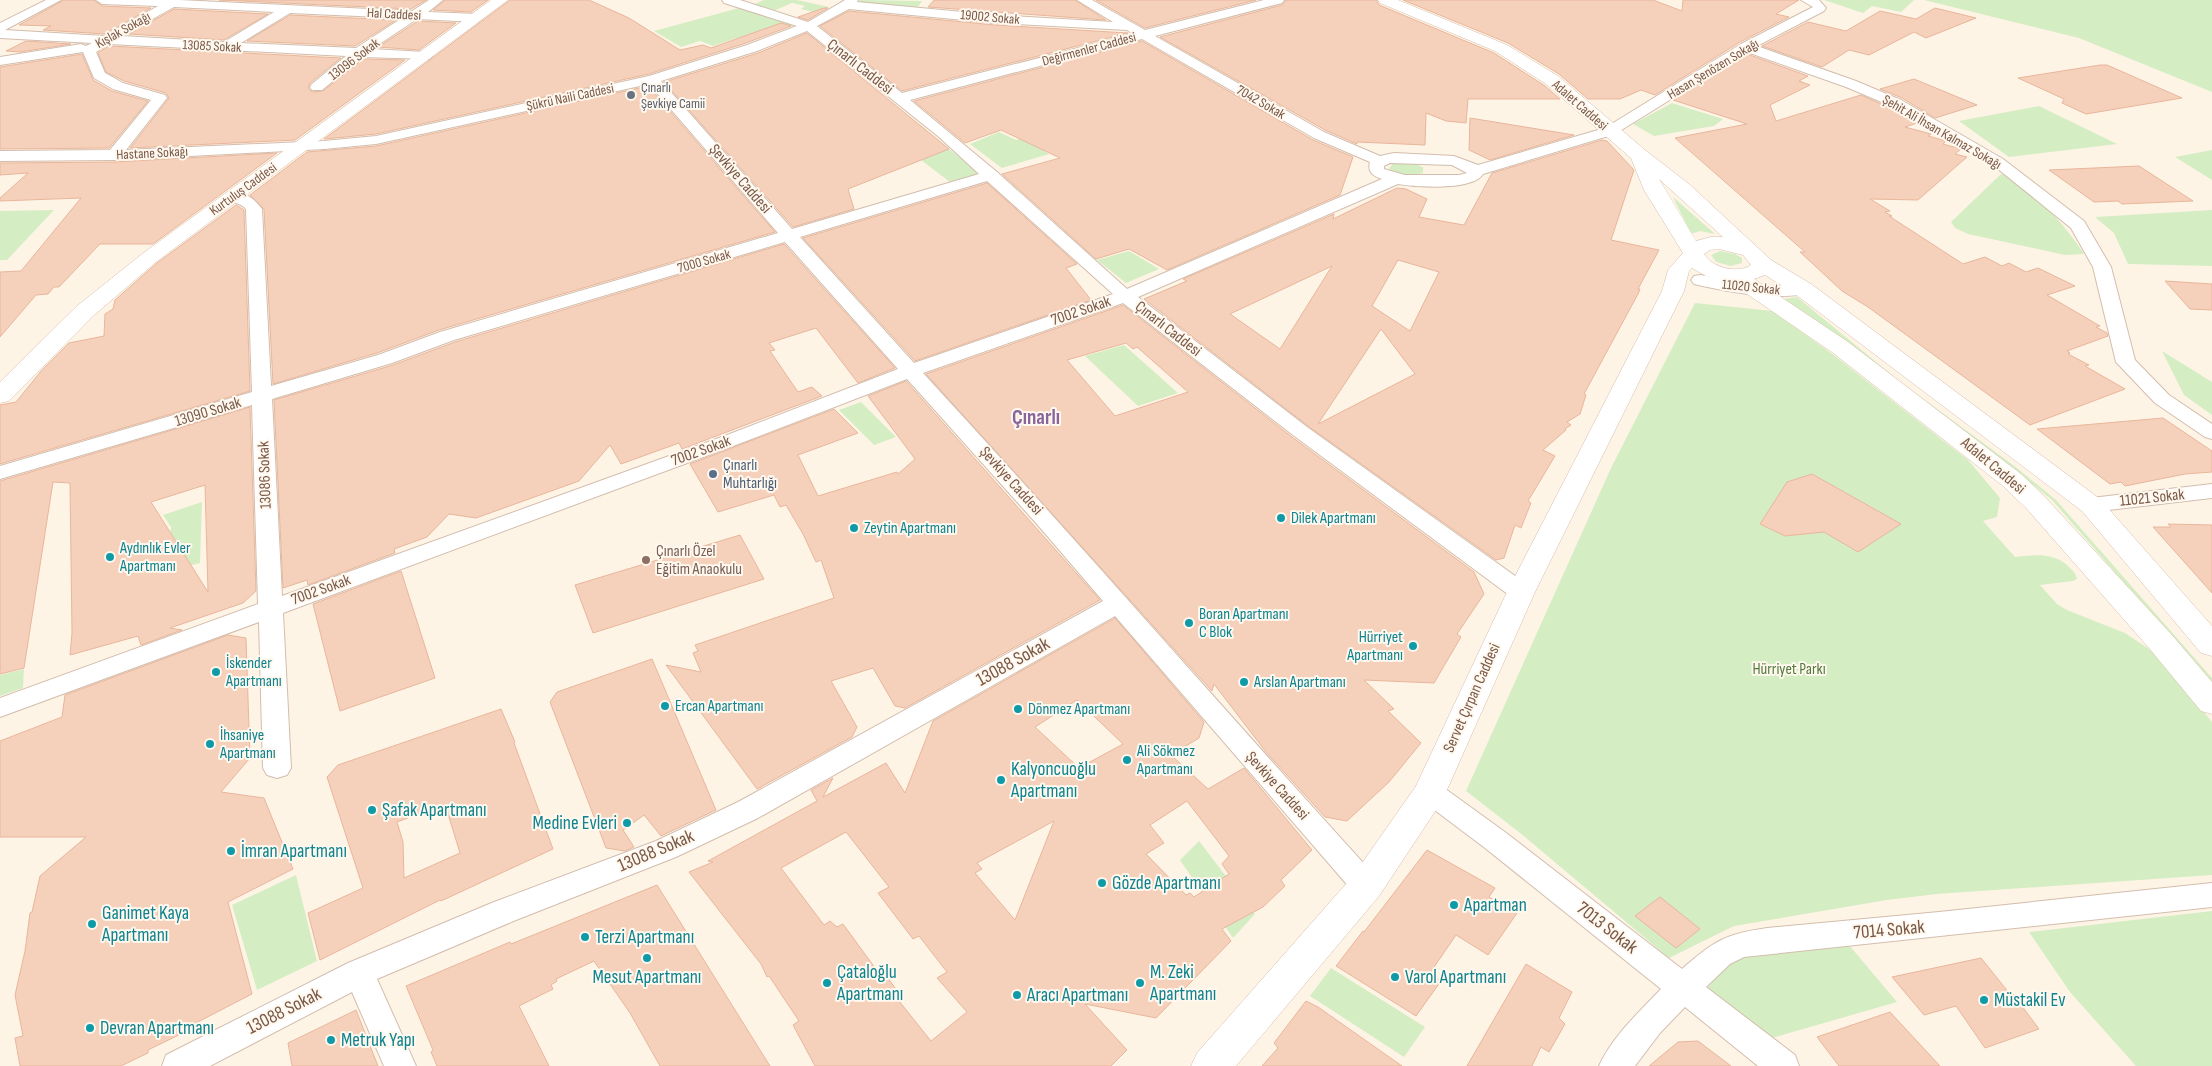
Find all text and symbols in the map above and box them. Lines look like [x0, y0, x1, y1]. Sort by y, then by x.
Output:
street label: Hal Caddesi [366, 4, 422, 24]
street label: 19002 Sokak [960, 6, 1021, 28]
street label: Kışlak Sokağı [93, 8, 153, 52]
street label: Değirmenler Caddesi [1040, 28, 1138, 70]
street label: 13096 Sokak [325, 34, 383, 84]
street label: Çınarlı Caddesi [823, 35, 897, 99]
street label: Hasan Şenözen Sokağı [1664, 35, 1762, 103]
street label: 13085 Sokak [182, 36, 242, 56]
street label: Adalet Caddesi [1548, 75, 1611, 134]
street label: Şükrü Naili Caddesi [525, 79, 615, 115]
place label: Çınarlı Şevkiye Camii [641, 79, 705, 112]
street label: 7042 Sokak [1234, 81, 1289, 123]
marker: Çınarlı Şevkiye Camii [625, 89, 637, 101]
street label: Şehit Ali İhsan Kalmaz Sokağı [1879, 91, 2005, 173]
street label: Şevkiye Caddesi [705, 140, 775, 218]
street label: Hastane Sokağı [116, 143, 188, 163]
street label: Kurtuluş Caddesi [206, 159, 280, 219]
street label: 7000 Sokak [676, 245, 733, 277]
street label: 11020 Sokak [1721, 276, 1781, 299]
street label: 7002 Sokak [1049, 292, 1113, 330]
street label: Çınarlı Caddesi [1131, 297, 1205, 361]
street label: 13090 Sokak [173, 393, 243, 431]
district label: Çınarlı [1012, 405, 1060, 430]
street label: 7002 Sokak [669, 432, 733, 470]
street label: Adalet Caddesi [1956, 433, 2029, 498]
street label: 13086 Sokak [254, 441, 276, 509]
street label: Şevkiye Caddesi [975, 443, 1047, 519]
place label: Çınarlı Muhtarlığı [723, 456, 777, 493]
marker: Çınarlı Muhtarlığı [707, 468, 719, 480]
street label: 11021 Sokak [2119, 485, 2185, 511]
place label: Dilek Apartmanı [1291, 509, 1376, 528]
marker: Dilek Apartmanı [1275, 512, 1287, 524]
place label: Zeytin Apartmanı [864, 519, 956, 538]
marker: Zeytin Apartmanı [848, 522, 860, 534]
place label: Aydınlık Evler Apartmanı [119, 539, 191, 576]
place label: Çınarlı Özel Eğitim Anaokulu [656, 542, 742, 579]
marker: Aydınlık Evler Apartmanı [104, 551, 116, 563]
marker: Çınarlı Özel Eğitim Anaokulu [640, 554, 652, 566]
street label: 7002 Sokak [289, 571, 353, 609]
place label: Boran Apartmanı C Blok [1199, 605, 1289, 642]
marker: Boran Apartmanı C Blok [1183, 617, 1195, 629]
place label: Hürriyet Apartmanı [1346, 628, 1403, 665]
street label: 13088 Sokak [972, 632, 1054, 692]
marker: Hürriyet Apartmanı [1407, 640, 1419, 652]
street label: Servet Çırpan Caddesi [1439, 640, 1505, 756]
place label: İskender Apartmanı [225, 654, 282, 691]
park label: Hürriyet Parkı [1752, 660, 1826, 679]
marker: İskender Apartmanı [210, 666, 222, 678]
place label: Arslan Apartmanı [1253, 673, 1346, 692]
marker: Arslan Apartmanı [1238, 676, 1250, 688]
place label: Ercan Apartmanı [675, 697, 764, 716]
marker: Ercan Apartmanı [659, 700, 671, 712]
place label: Dönmez Apartmanı [1028, 700, 1130, 719]
marker: Dönmez Apartmanı [1012, 703, 1024, 715]
place label: İhsaniye Apartmanı [219, 726, 276, 763]
marker: İhsaniye Apartmanı [204, 738, 216, 750]
place label: Ali Sökmez Apartmanı [1136, 742, 1195, 779]
street label: Şevkiye Caddesi [1241, 748, 1313, 824]
marker: Ali Sökmez Apartmanı [1121, 754, 1133, 766]
place label: Kalyoncuoğlu Apartmanı [1010, 758, 1096, 803]
marker: Kalyoncuoğlu Apartmanı [995, 774, 1007, 786]
place label: Şafak Apartmanı [382, 799, 487, 822]
marker: Şafak Apartmanı [366, 804, 378, 816]
place label: Medine Evleri [532, 812, 617, 835]
marker: Medine Evleri [621, 817, 633, 829]
street label: 13088 Sokak [614, 824, 698, 877]
place label: İmran Apartmanı [241, 840, 347, 863]
marker: İmran Apartmanı [225, 845, 237, 857]
place label: Gözde Apartmanı [1112, 872, 1221, 895]
marker: Gözde Apartmanı [1096, 877, 1108, 889]
place label: Apartman [1463, 894, 1527, 917]
street label: 7013 Sokak [1572, 897, 1643, 960]
marker: Apartman [1448, 899, 1460, 911]
place label: Ganimet Kaya Apartmanı [101, 902, 189, 947]
street label: 7014 Sokak [1852, 915, 1926, 945]
marker: Ganimet Kaya Apartmanı [86, 918, 98, 930]
place label: Terzi Apartmanı [595, 926, 694, 949]
marker: Terzi Apartmanı [579, 931, 591, 943]
marker: Mesut Apartmanı [641, 952, 653, 964]
place label: Çataloğlu Apartmanı [836, 961, 903, 1006]
place label: M. Zeki Apartmanı [1149, 961, 1216, 1006]
place label: Mesut Apartmanı [593, 966, 701, 989]
place label: Varol Apartmanı [1405, 966, 1506, 989]
marker: Varol Apartmanı [1389, 971, 1401, 983]
marker: Çataloğlu Apartmanı [821, 977, 833, 989]
marker: M. Zeki Apartmanı [1134, 977, 1146, 989]
street label: 13088 Sokak [243, 982, 326, 1040]
place label: Aracı Apartmanı [1026, 984, 1128, 1007]
marker: Aracı Apartmanı [1011, 989, 1023, 1001]
place label: Müstakil Ev [1994, 989, 2066, 1012]
marker: Müstakil Ev [1978, 994, 1990, 1006]
place label: Devran Apartmanı [100, 1017, 214, 1040]
marker: Devran Apartmanı [84, 1022, 96, 1034]
place label: Metruk Yapı [341, 1029, 415, 1052]
marker: Metruk Yapı [325, 1034, 337, 1046]

